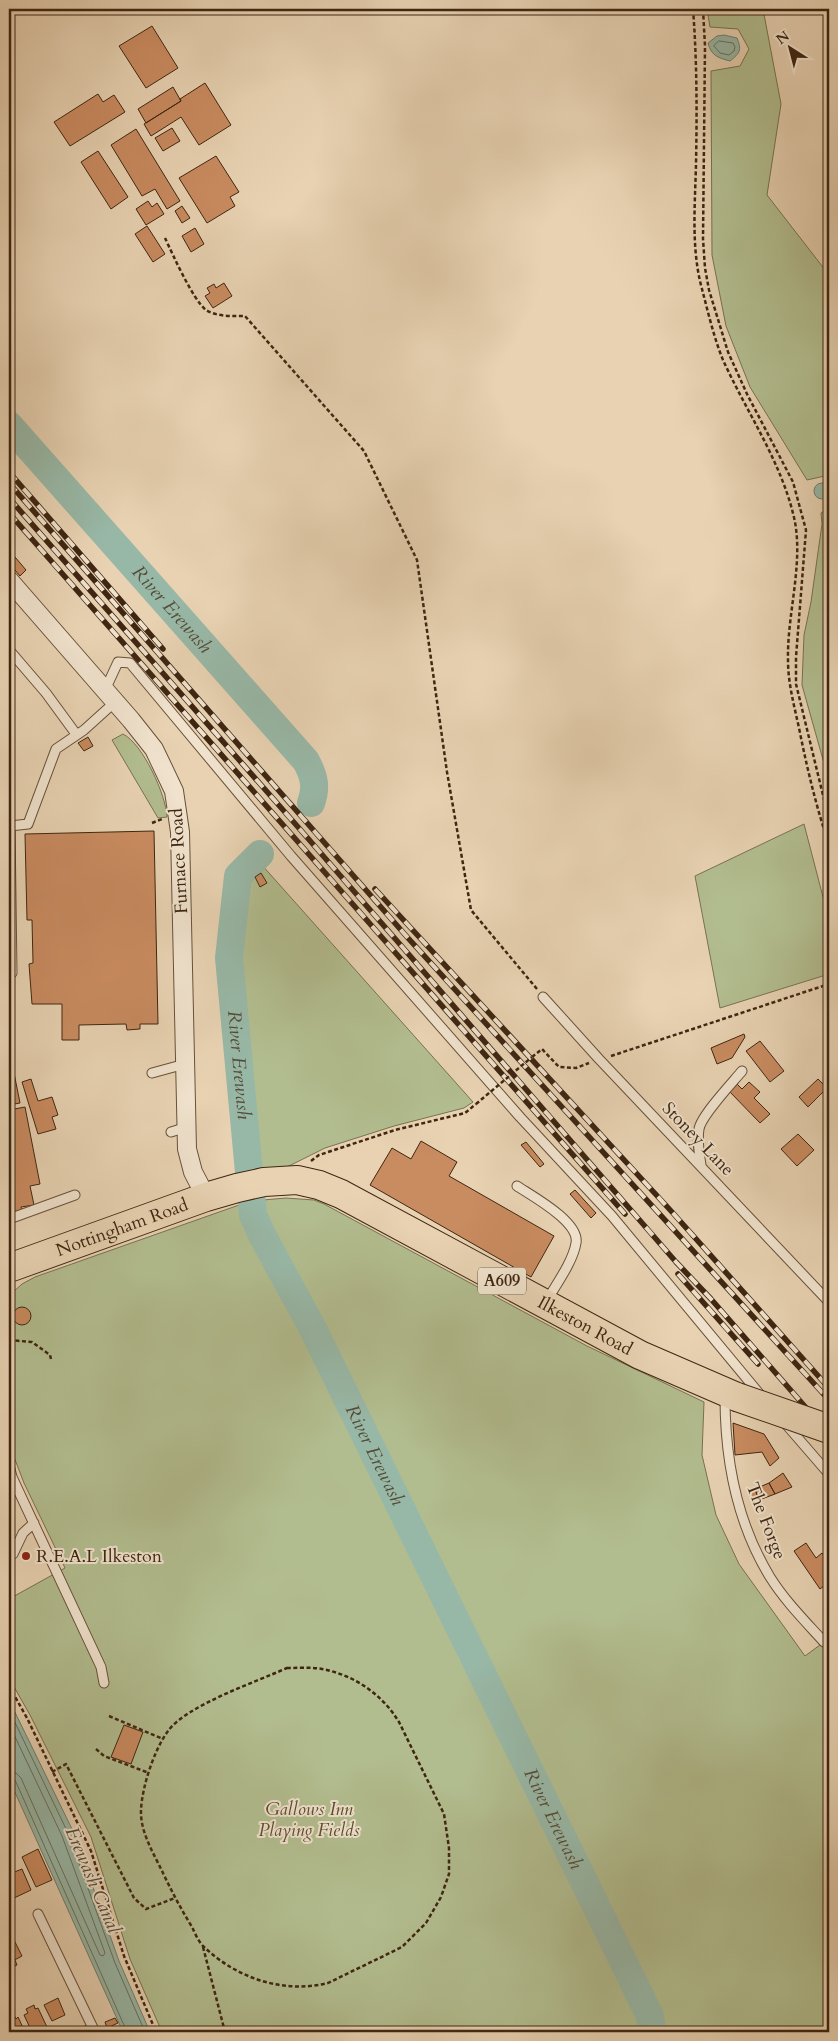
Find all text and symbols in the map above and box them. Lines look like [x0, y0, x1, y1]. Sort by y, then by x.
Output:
north arrow [766, 22, 816, 72]
text: N [772, 27, 793, 49]
water label: River Erewash [126, 560, 218, 659]
street label: Furnace Road [164, 807, 194, 914]
water label: River Erewash [221, 1009, 257, 1121]
street label: Stoney Lane [656, 1096, 740, 1182]
street label: Nottingham Road [52, 1192, 192, 1263]
road number: A609 [478, 1268, 526, 1294]
street label: Ilkeston Road [533, 1290, 638, 1361]
water label: River Erewash [339, 1400, 411, 1510]
street label: The Forge [740, 1479, 792, 1563]
place label: R.E.A.L Ilkeston [36, 1544, 163, 1569]
marker: R.E.A.L Ilkeston [20, 1550, 32, 1562]
water label: River Erewash [517, 1764, 589, 1874]
park label: Gallows Inn Playing Fields [258, 1797, 360, 1843]
water label: Erewash Canal [59, 1823, 127, 1938]

